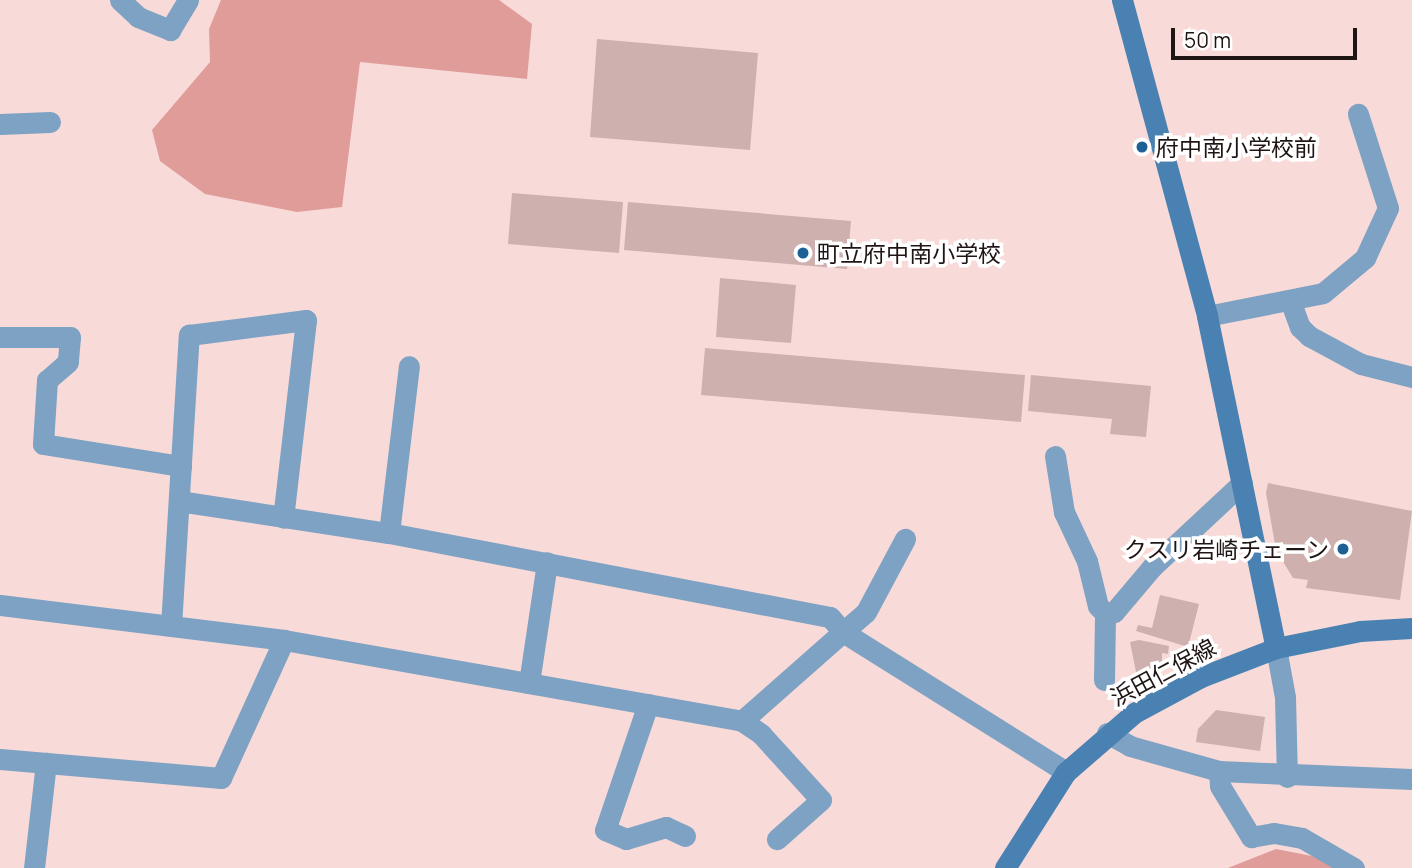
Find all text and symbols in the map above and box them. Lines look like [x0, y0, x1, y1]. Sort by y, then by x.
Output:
scale bar [1174, 14, 1360, 58]
text: 50 m [1184, 26, 1231, 54]
place label: 府中南小学校前 [1156, 133, 1317, 161]
marker: 府中南小学校前 [1134, 139, 1150, 155]
place label: 町立府中南小学校 [817, 239, 1001, 267]
marker: 町立府中南小学校 [795, 245, 811, 261]
place label: クスリ岩崎チェーン [1122, 535, 1329, 563]
marker: クスリ岩崎チェーン [1335, 541, 1351, 557]
street label: 浜田仁保線 [1106, 633, 1220, 711]

